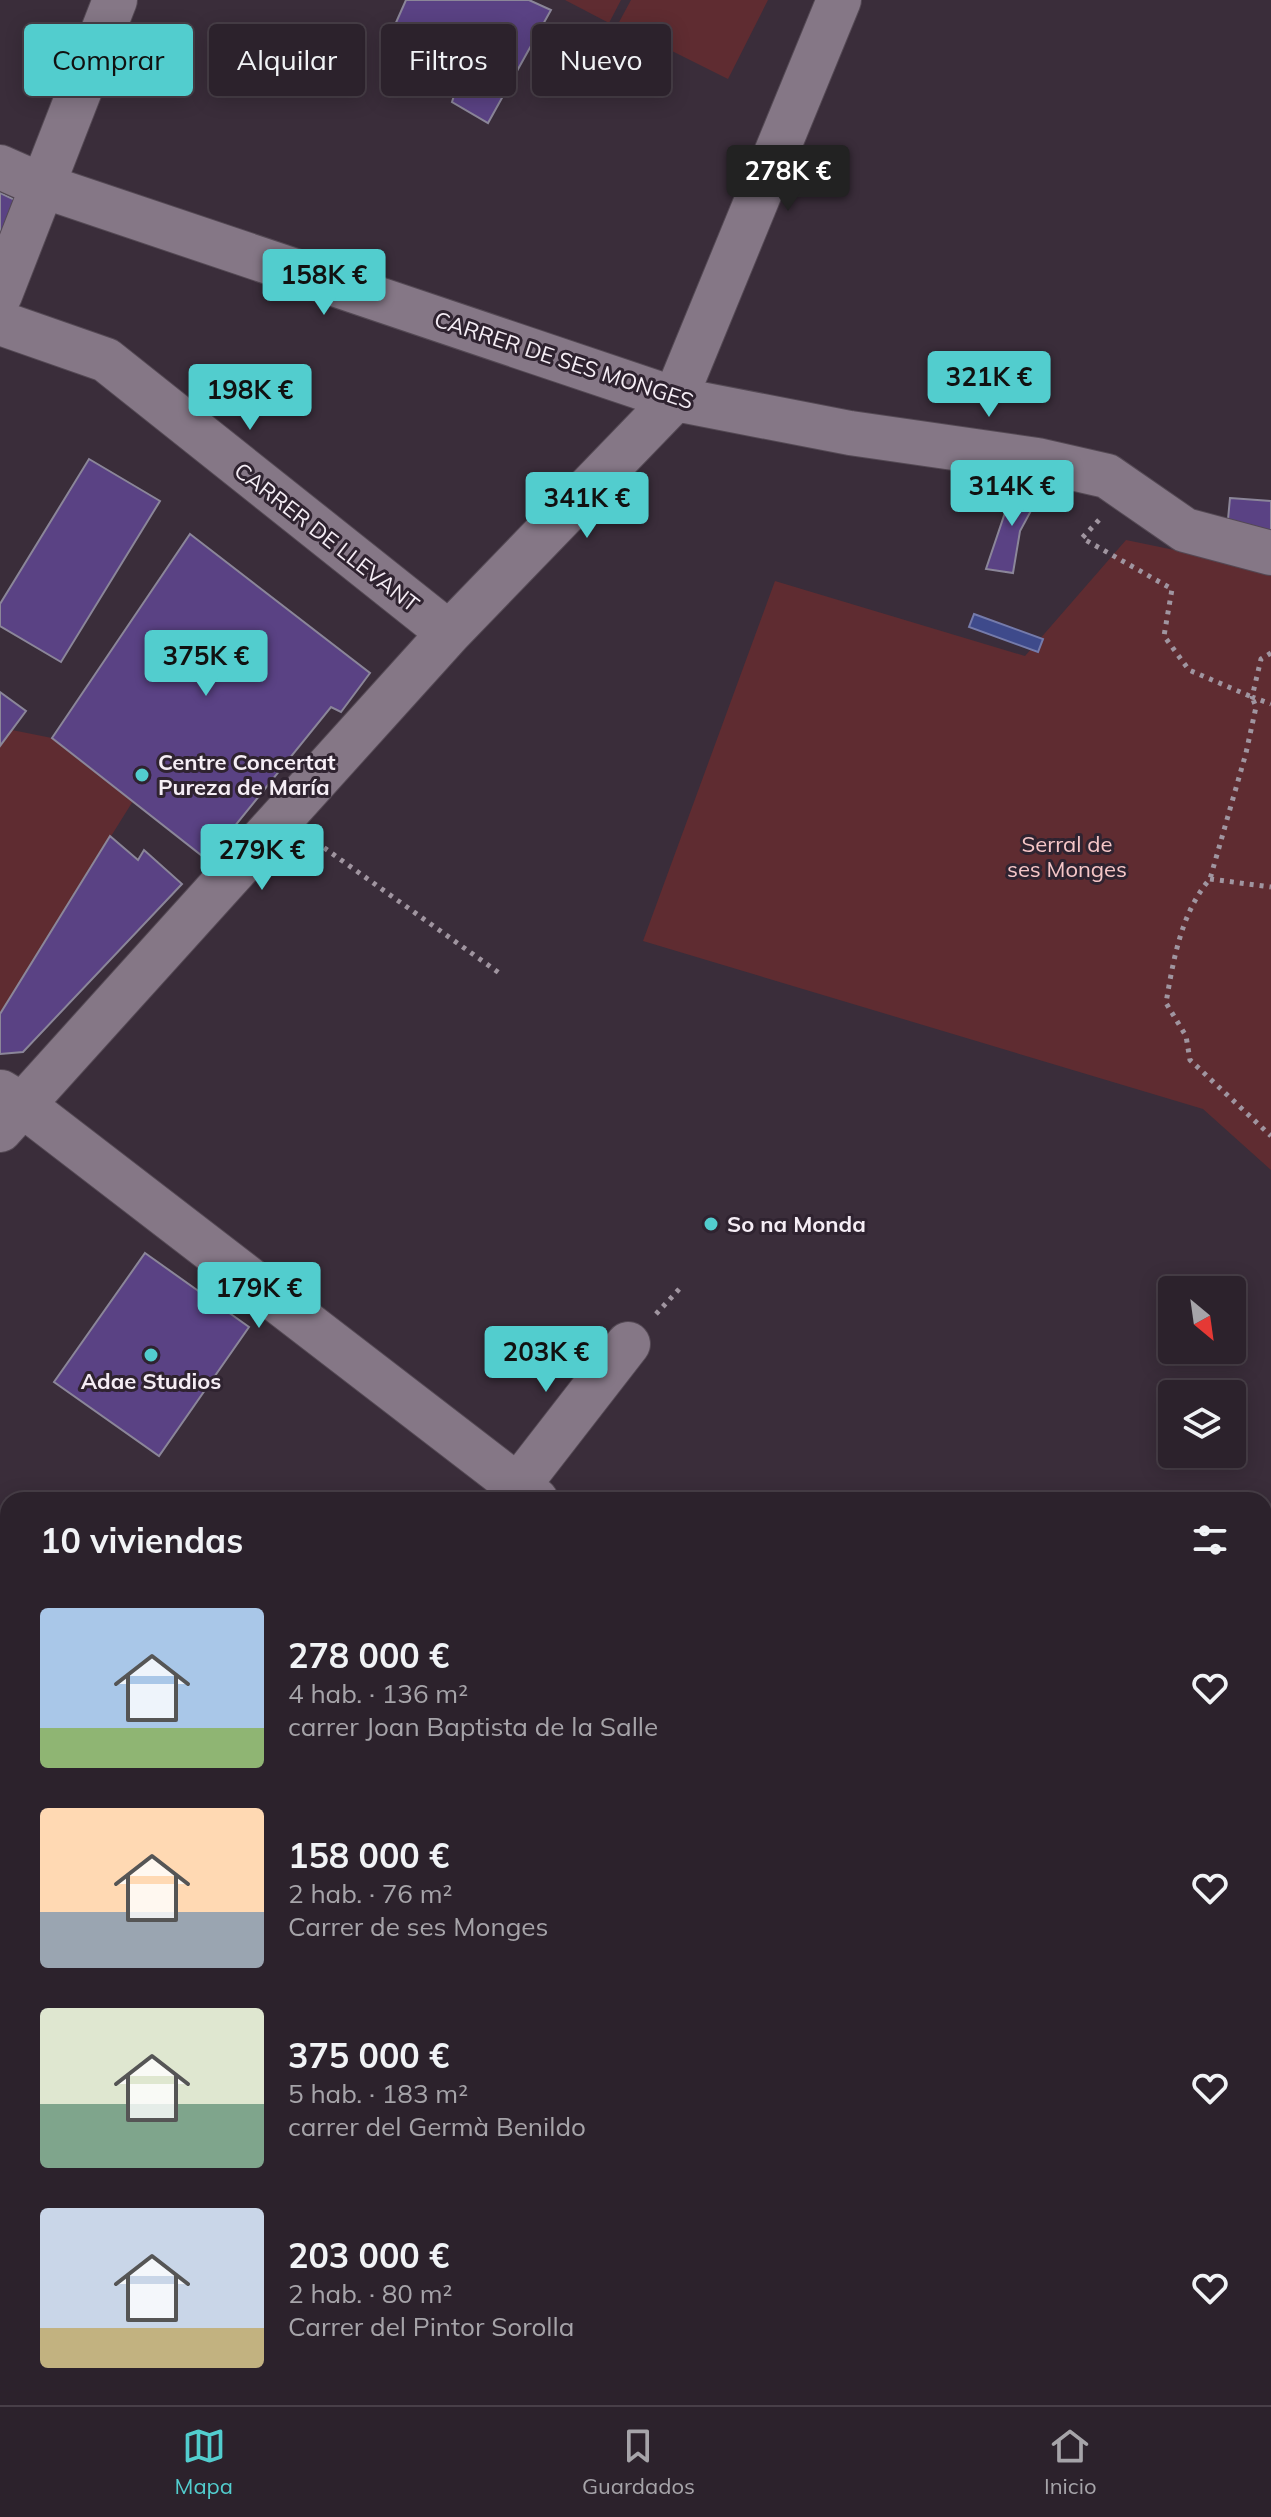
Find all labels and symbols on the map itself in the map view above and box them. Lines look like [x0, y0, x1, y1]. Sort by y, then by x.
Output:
pin: 278K € [723, 145, 853, 213]
pin: 158K € [259, 249, 389, 317]
street label: CARRER DE SES MONGES [431, 305, 697, 415]
pin: 321K € [924, 351, 1054, 419]
pin: 198K € [185, 364, 315, 432]
street label: CARRER DE LLEVANT [229, 456, 425, 618]
pin: 314K € [947, 460, 1077, 528]
pin: 341K € [522, 472, 652, 540]
pin: 375K € [141, 630, 271, 698]
place label: Centre Concertat Pureza de María [158, 748, 336, 801]
marker: Centre Concertat Pureza de María [133, 766, 151, 784]
pin: 279K € [197, 824, 327, 892]
park label: Serral de ses Monges [1007, 830, 1127, 883]
place label: So na Monda [727, 1210, 866, 1238]
marker: So na Monda [702, 1215, 720, 1233]
pin: 179K € [194, 1262, 324, 1330]
north arrow [1158, 1276, 1246, 1364]
pin: 203K € [481, 1326, 611, 1394]
marker: Adae Studios [142, 1346, 160, 1364]
place label: Adae Studios [81, 1367, 221, 1395]

